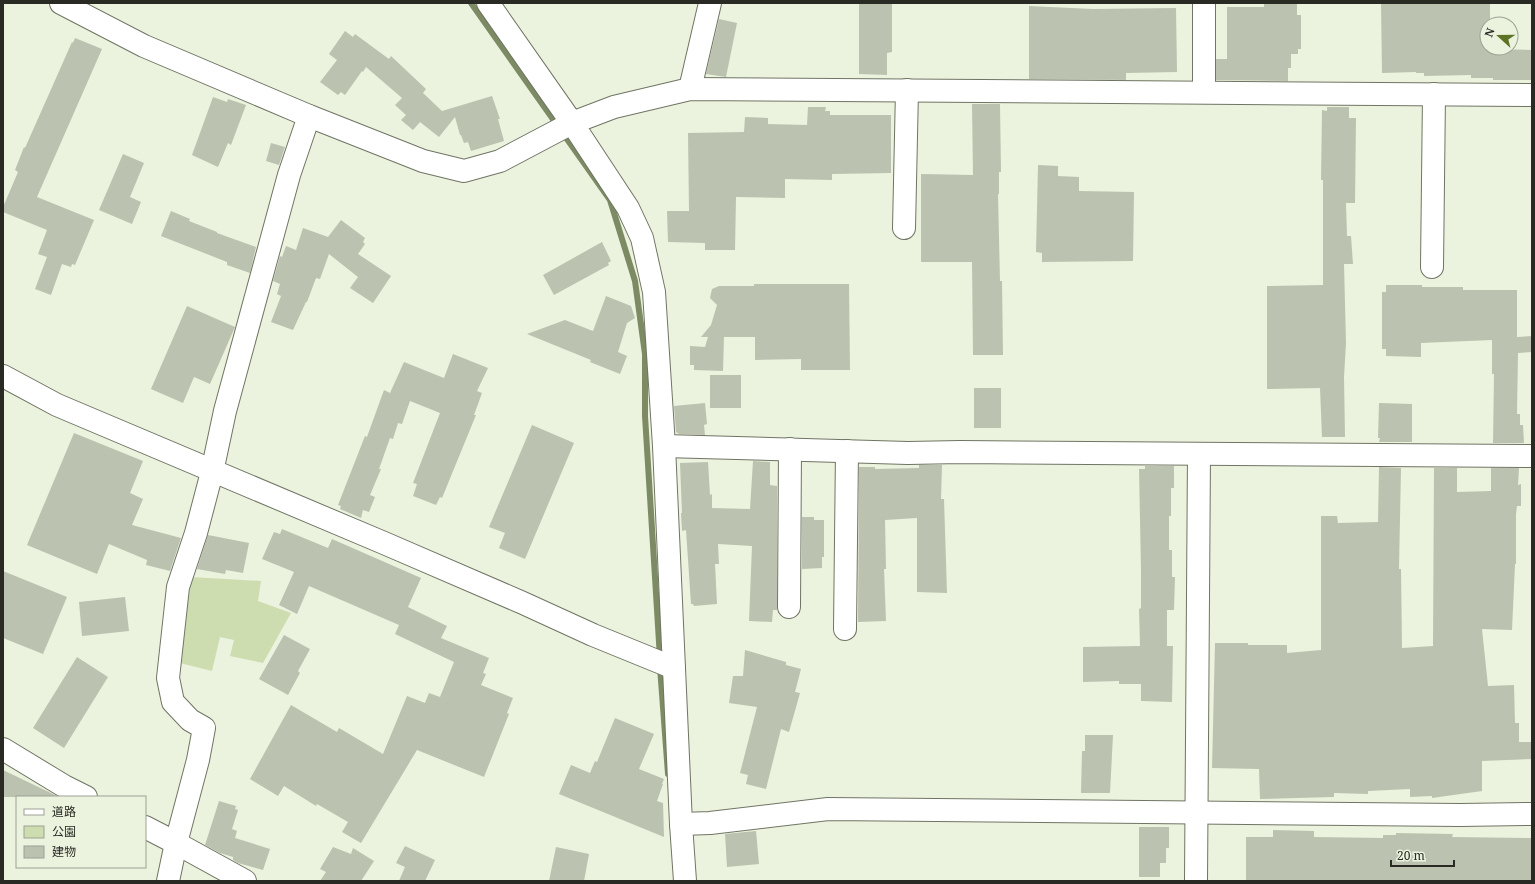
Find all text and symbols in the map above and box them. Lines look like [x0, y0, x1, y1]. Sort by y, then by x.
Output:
north arrow [1479, 16, 1519, 56]
text: N [1481, 25, 1498, 39]
legend [16, 796, 146, 868]
text: 道路 [52, 803, 76, 820]
text: 公園 [52, 823, 76, 840]
scale bar [1391, 842, 1454, 868]
text: 建物 [52, 843, 76, 860]
text: 20 m [1397, 847, 1425, 864]

